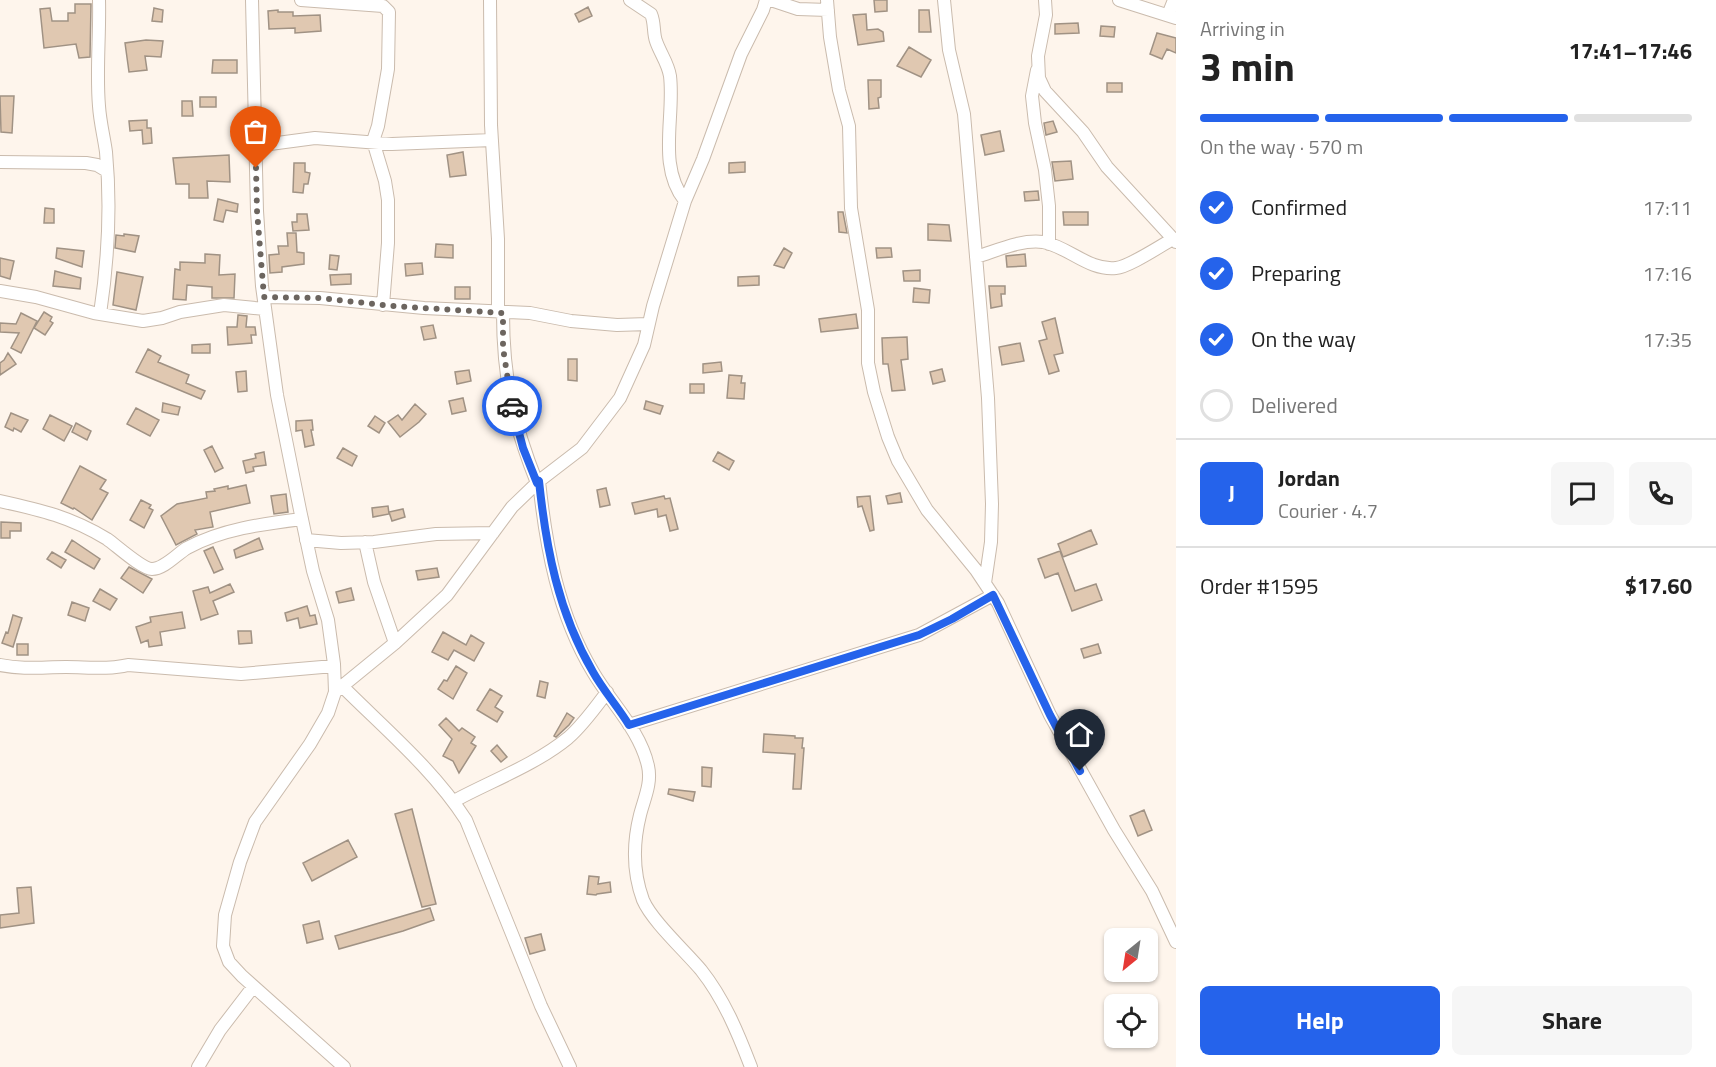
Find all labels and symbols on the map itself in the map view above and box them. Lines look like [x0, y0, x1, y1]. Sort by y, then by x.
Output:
pin [230, 106, 281, 168]
courier [482, 376, 542, 436]
pin [1054, 709, 1105, 771]
north arrow [1104, 928, 1158, 982]

